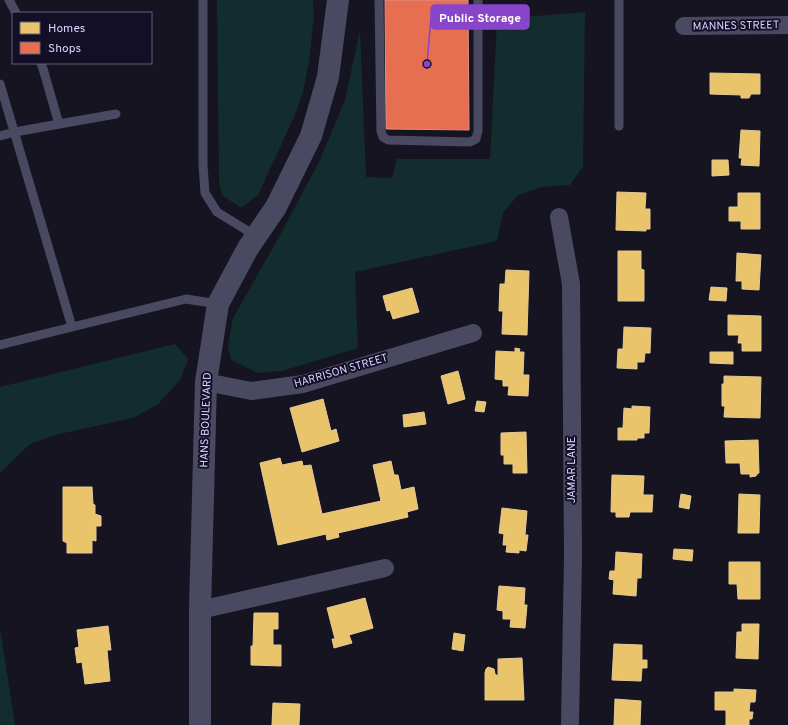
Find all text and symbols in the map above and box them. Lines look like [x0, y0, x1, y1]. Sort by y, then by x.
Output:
callout: Public Storage [431, 5, 529, 29]
text: Public Storage [439, 11, 521, 27]
legend [12, 12, 152, 64]
street label: MANNES STREET [693, 18, 779, 34]
text: Homes [48, 21, 85, 37]
text: Shops [48, 41, 81, 57]
street label: HARRISON STREET [292, 351, 390, 391]
street label: HANS BOULEVARD [197, 372, 215, 468]
street label: JAMAR LANE [565, 437, 579, 503]

